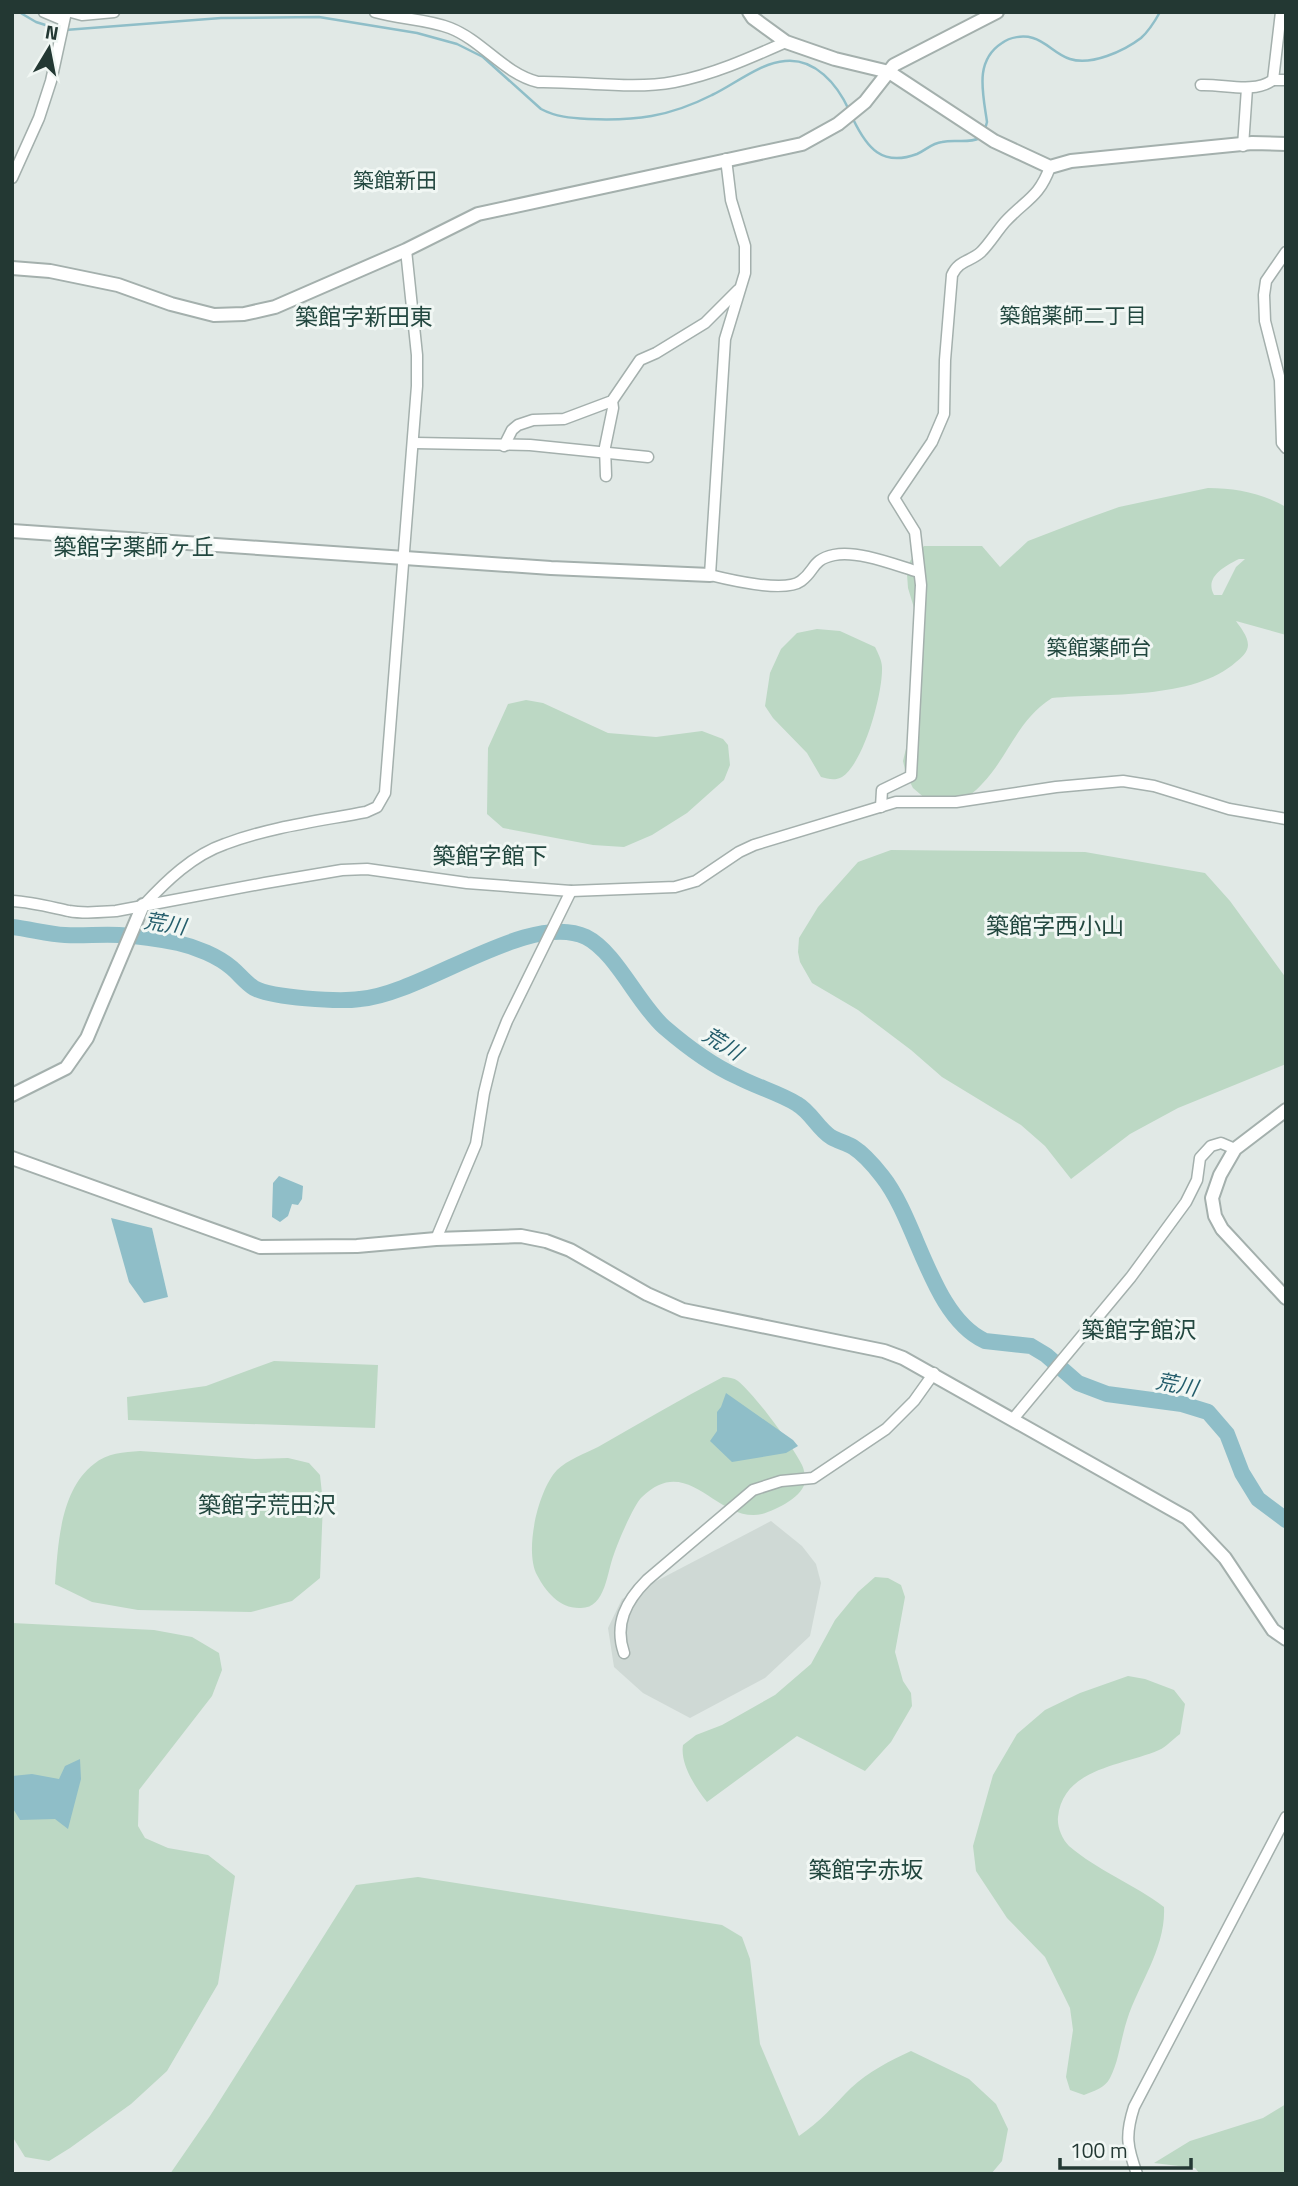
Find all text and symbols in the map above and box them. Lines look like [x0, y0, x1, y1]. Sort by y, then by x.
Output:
north arrow [14, 14, 84, 84]
text: N [43, 16, 61, 47]
district label: 築館新田 [353, 164, 437, 196]
district label: 築館字新田東 [295, 299, 433, 334]
district label: 築館薬師二丁目 [1000, 299, 1147, 331]
district label: 築館字薬師ヶ丘 [54, 529, 215, 564]
district label: 築館薬師台 [1047, 631, 1152, 663]
district label: 築館字館下 [433, 838, 548, 873]
water label: 荒川 [142, 904, 190, 942]
district label: 築館字西小山 [986, 908, 1124, 943]
water label: 荒川 [697, 1018, 751, 1069]
district label: 築館字館沢 [1082, 1312, 1197, 1347]
water label: 荒川 [1153, 1364, 1203, 1404]
district label: 築館字荒田沢 [198, 1487, 336, 1522]
district label: 築館字赤坂 [809, 1852, 924, 1887]
scale bar [1060, 2126, 1191, 2170]
text: 100 m [1070, 2134, 1127, 2166]

